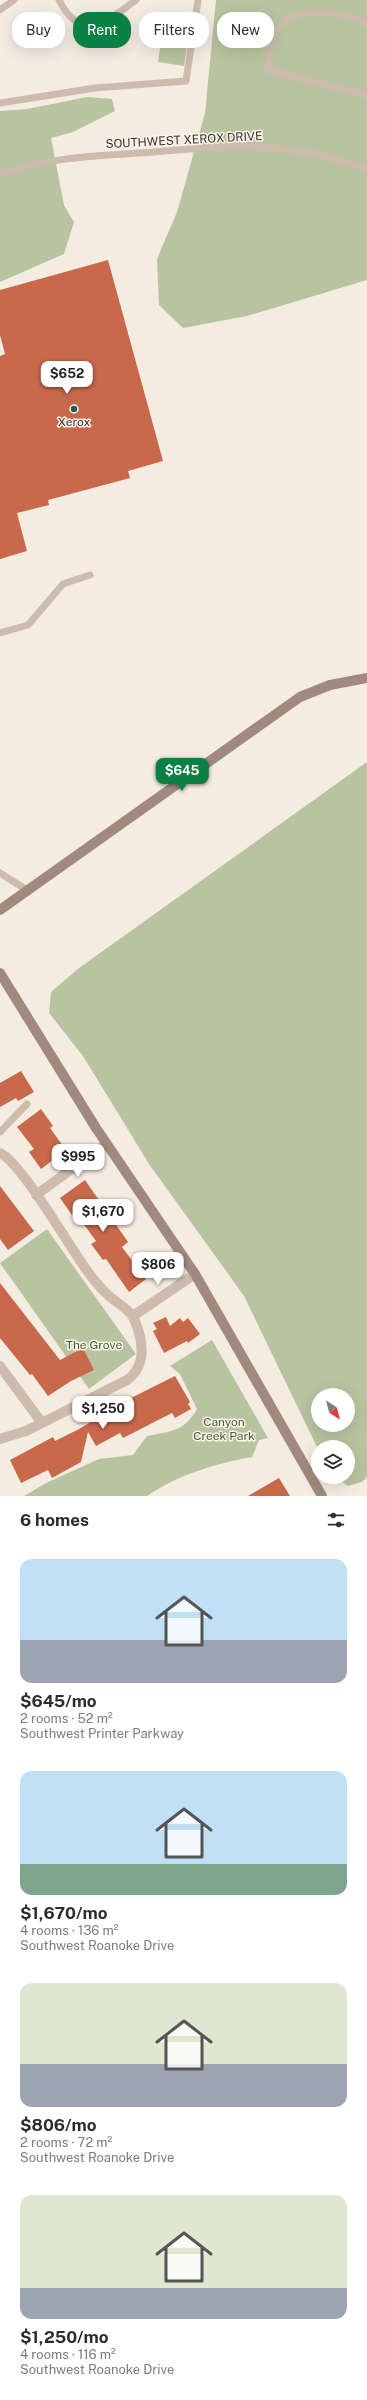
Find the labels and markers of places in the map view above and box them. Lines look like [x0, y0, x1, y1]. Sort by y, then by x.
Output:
pin: $652 [43, 361, 91, 395]
marker: Xerox [69, 404, 79, 414]
place label: Xerox [58, 415, 90, 429]
pin: $645 [158, 758, 206, 792]
pin: $995 [54, 1144, 102, 1178]
pin: $1,670 [70, 1199, 136, 1233]
pin: $806 [134, 1252, 182, 1286]
pin: $1,250 [70, 1396, 136, 1430]

